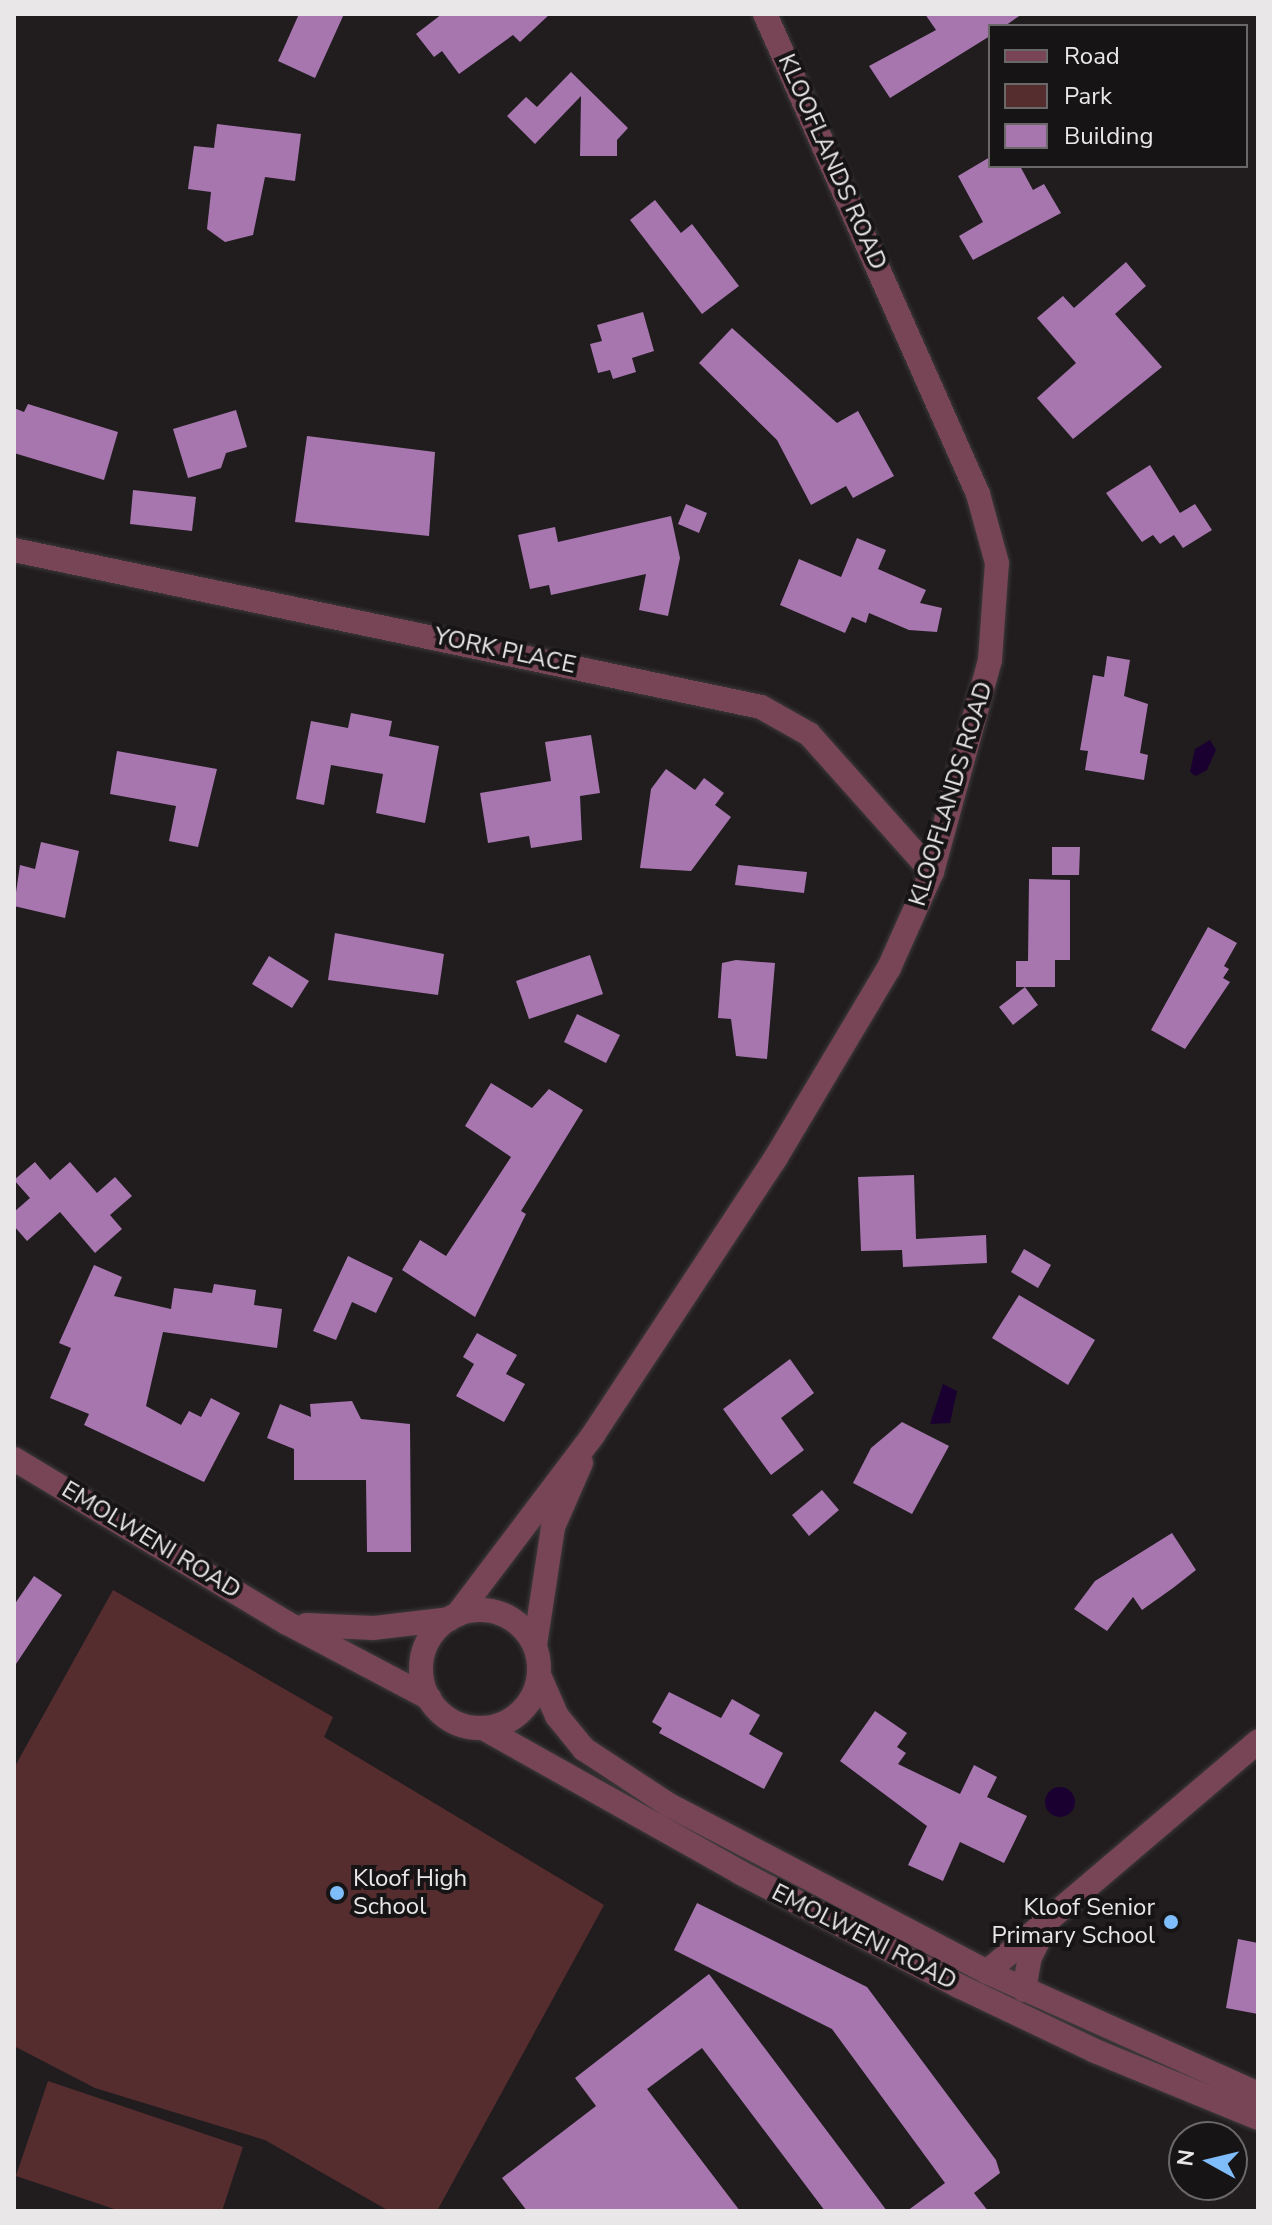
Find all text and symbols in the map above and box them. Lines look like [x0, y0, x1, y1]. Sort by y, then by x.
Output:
legend [988, 24, 1248, 168]
text: Road [1064, 40, 1120, 72]
street label: KLOOFLANDS ROAD [771, 50, 893, 274]
text: Park [1064, 80, 1112, 112]
text: Building [1064, 120, 1154, 152]
street label: YORK PLACE [432, 622, 578, 680]
street label: KLOOFLANDS ROAD [903, 678, 999, 910]
street label: EMOLWENI ROAD [56, 1475, 246, 1605]
place label: Kloof High School [353, 1865, 467, 1921]
street label: EMOLWENI ROAD [767, 1878, 961, 1996]
marker: Kloof High School [328, 1884, 346, 1902]
place label: Kloof Senior Primary School [992, 1894, 1155, 1950]
marker: Kloof Senior Primary School [1162, 1913, 1180, 1931]
north arrow [1168, 2121, 1248, 2201]
text: N [1170, 2148, 1202, 2168]

